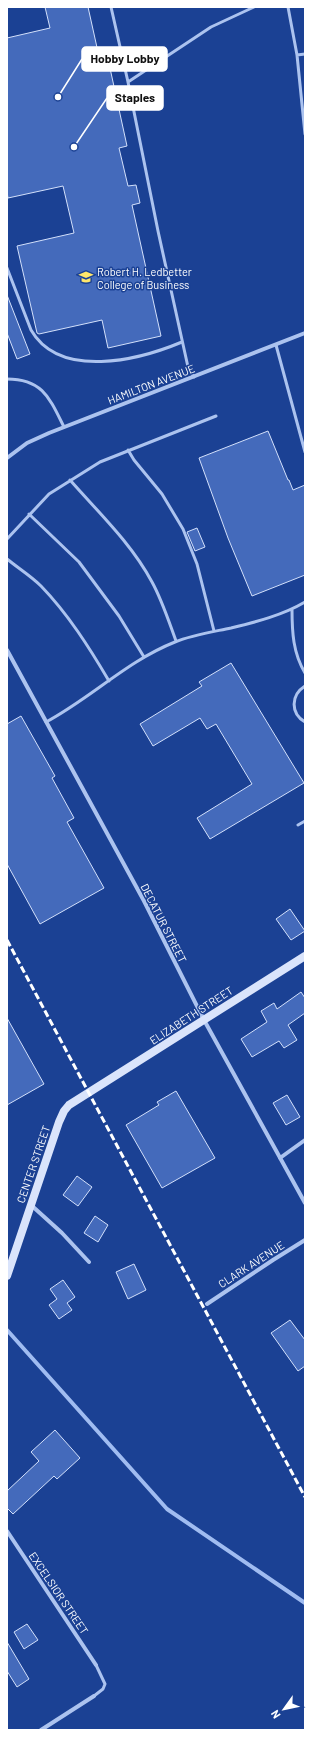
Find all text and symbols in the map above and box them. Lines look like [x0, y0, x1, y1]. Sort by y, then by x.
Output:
callout: Hobby Lobby [82, 47, 167, 71]
text: Hobby Lobby [91, 51, 159, 65]
callout: Staples [107, 86, 163, 110]
text: Staples [115, 90, 155, 104]
place label: Robert H. Ledbetter College of Business [97, 265, 192, 291]
school or university icon: Robert H. Ledbetter College of Business [78, 269, 94, 285]
street label: HAMILTON AVENUE [106, 361, 197, 407]
street label: DECATUR STREET [138, 881, 190, 965]
street label: ELIZABETH STREET [147, 983, 235, 1047]
street label: CENTER STREET [14, 1123, 52, 1205]
street label: CLARK AVENUE [216, 1238, 287, 1290]
street label: EXCELSIOR STREET [27, 1549, 91, 1637]
north arrow [264, 1689, 304, 1729]
text: N [268, 1708, 283, 1721]

